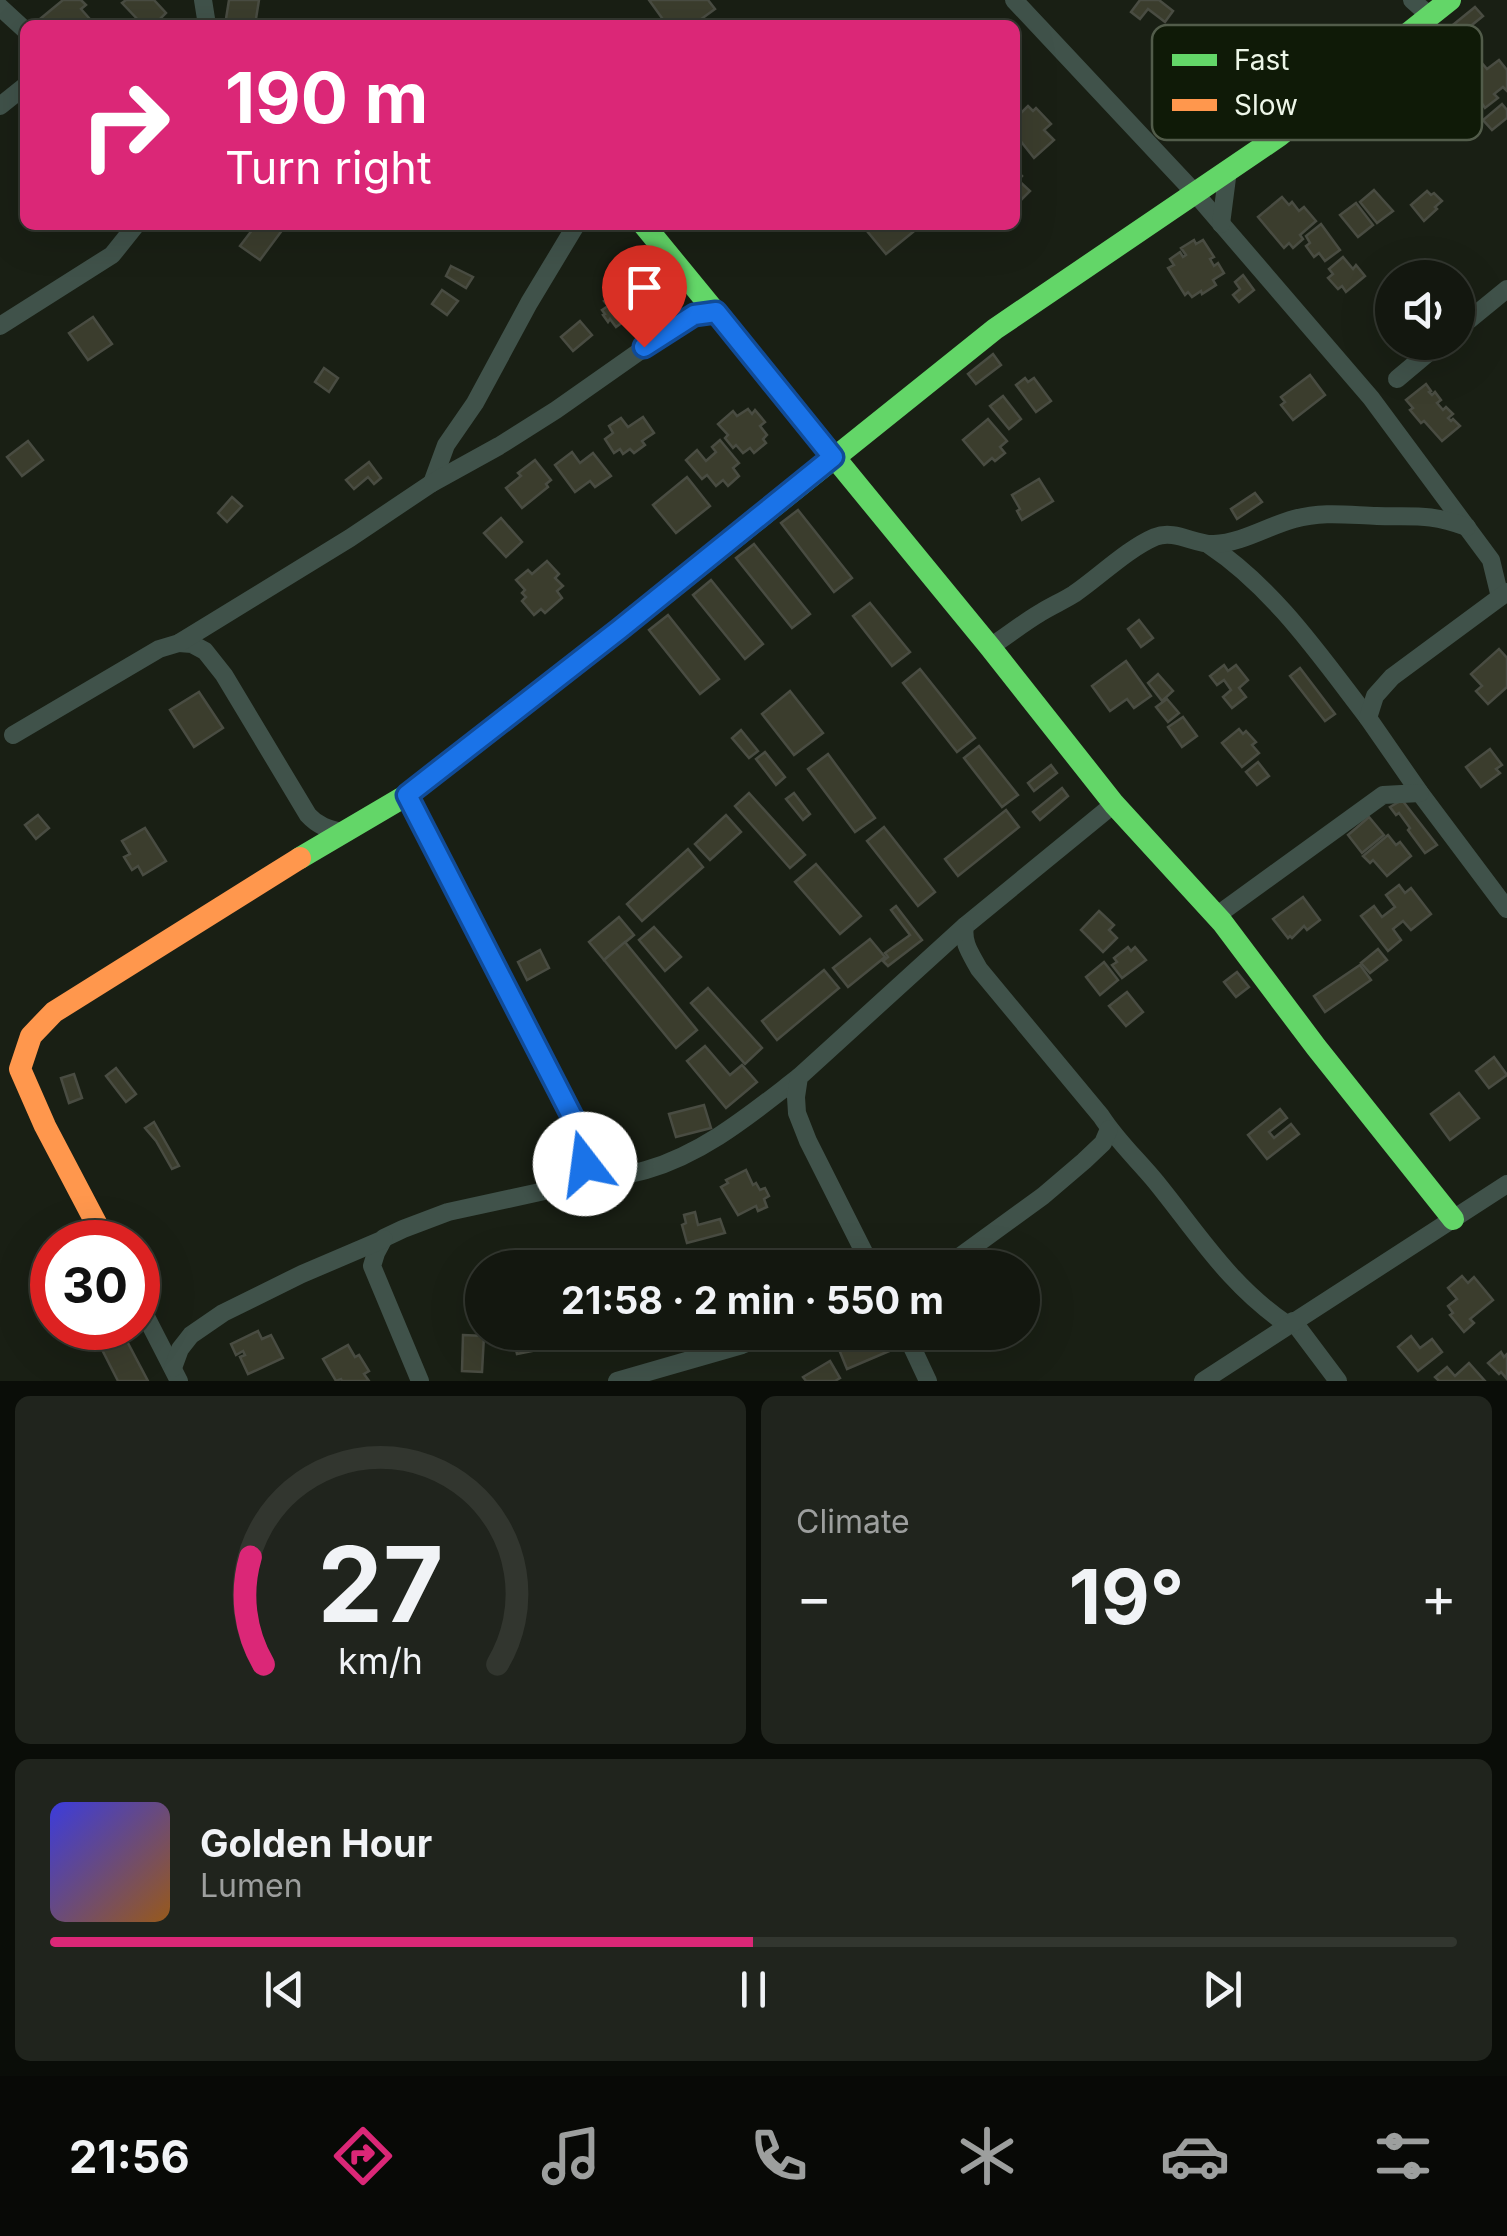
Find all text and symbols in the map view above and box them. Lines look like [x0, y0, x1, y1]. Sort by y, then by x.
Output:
legend [1152, 25, 1482, 140]
text: Fast [1234, 43, 1290, 77]
text: 190 m [225, 55, 428, 140]
icon: right [60, 60, 190, 190]
text: Slow [1234, 88, 1298, 122]
text: Turn right [225, 140, 432, 195]
pin [602, 245, 687, 348]
icon: arrive [617, 260, 672, 315]
map controls [1375, 260, 1475, 360]
button: sound [1375, 260, 1475, 360]
position arrow [533, 1112, 637, 1216]
speed limit sign: 30 [30, 1220, 160, 1350]
text: 21:58 · 2 min · 550 m [561, 1277, 944, 1323]
text: Climate [796, 1502, 910, 1541]
text: 27 [318, 1521, 444, 1647]
text: 19° [1069, 1551, 1184, 1642]
text: − [796, 1564, 832, 1630]
text: + [1421, 1564, 1457, 1630]
text: km/h [338, 1639, 423, 1683]
text: Golden Hour [200, 1820, 432, 1866]
text: Lumen [200, 1866, 303, 1905]
icon: previous [257, 1962, 312, 2017]
icon: pause [726, 1962, 781, 2017]
icon: next [1195, 1962, 1250, 2017]
icon: directions [328, 2121, 398, 2191]
icon: music [536, 2121, 606, 2191]
icon: phone [744, 2121, 814, 2191]
icon: climate [952, 2121, 1022, 2191]
icon: car [1160, 2121, 1230, 2191]
icon: filters [1368, 2121, 1438, 2191]
text: 21:56 [69, 2129, 190, 2184]

